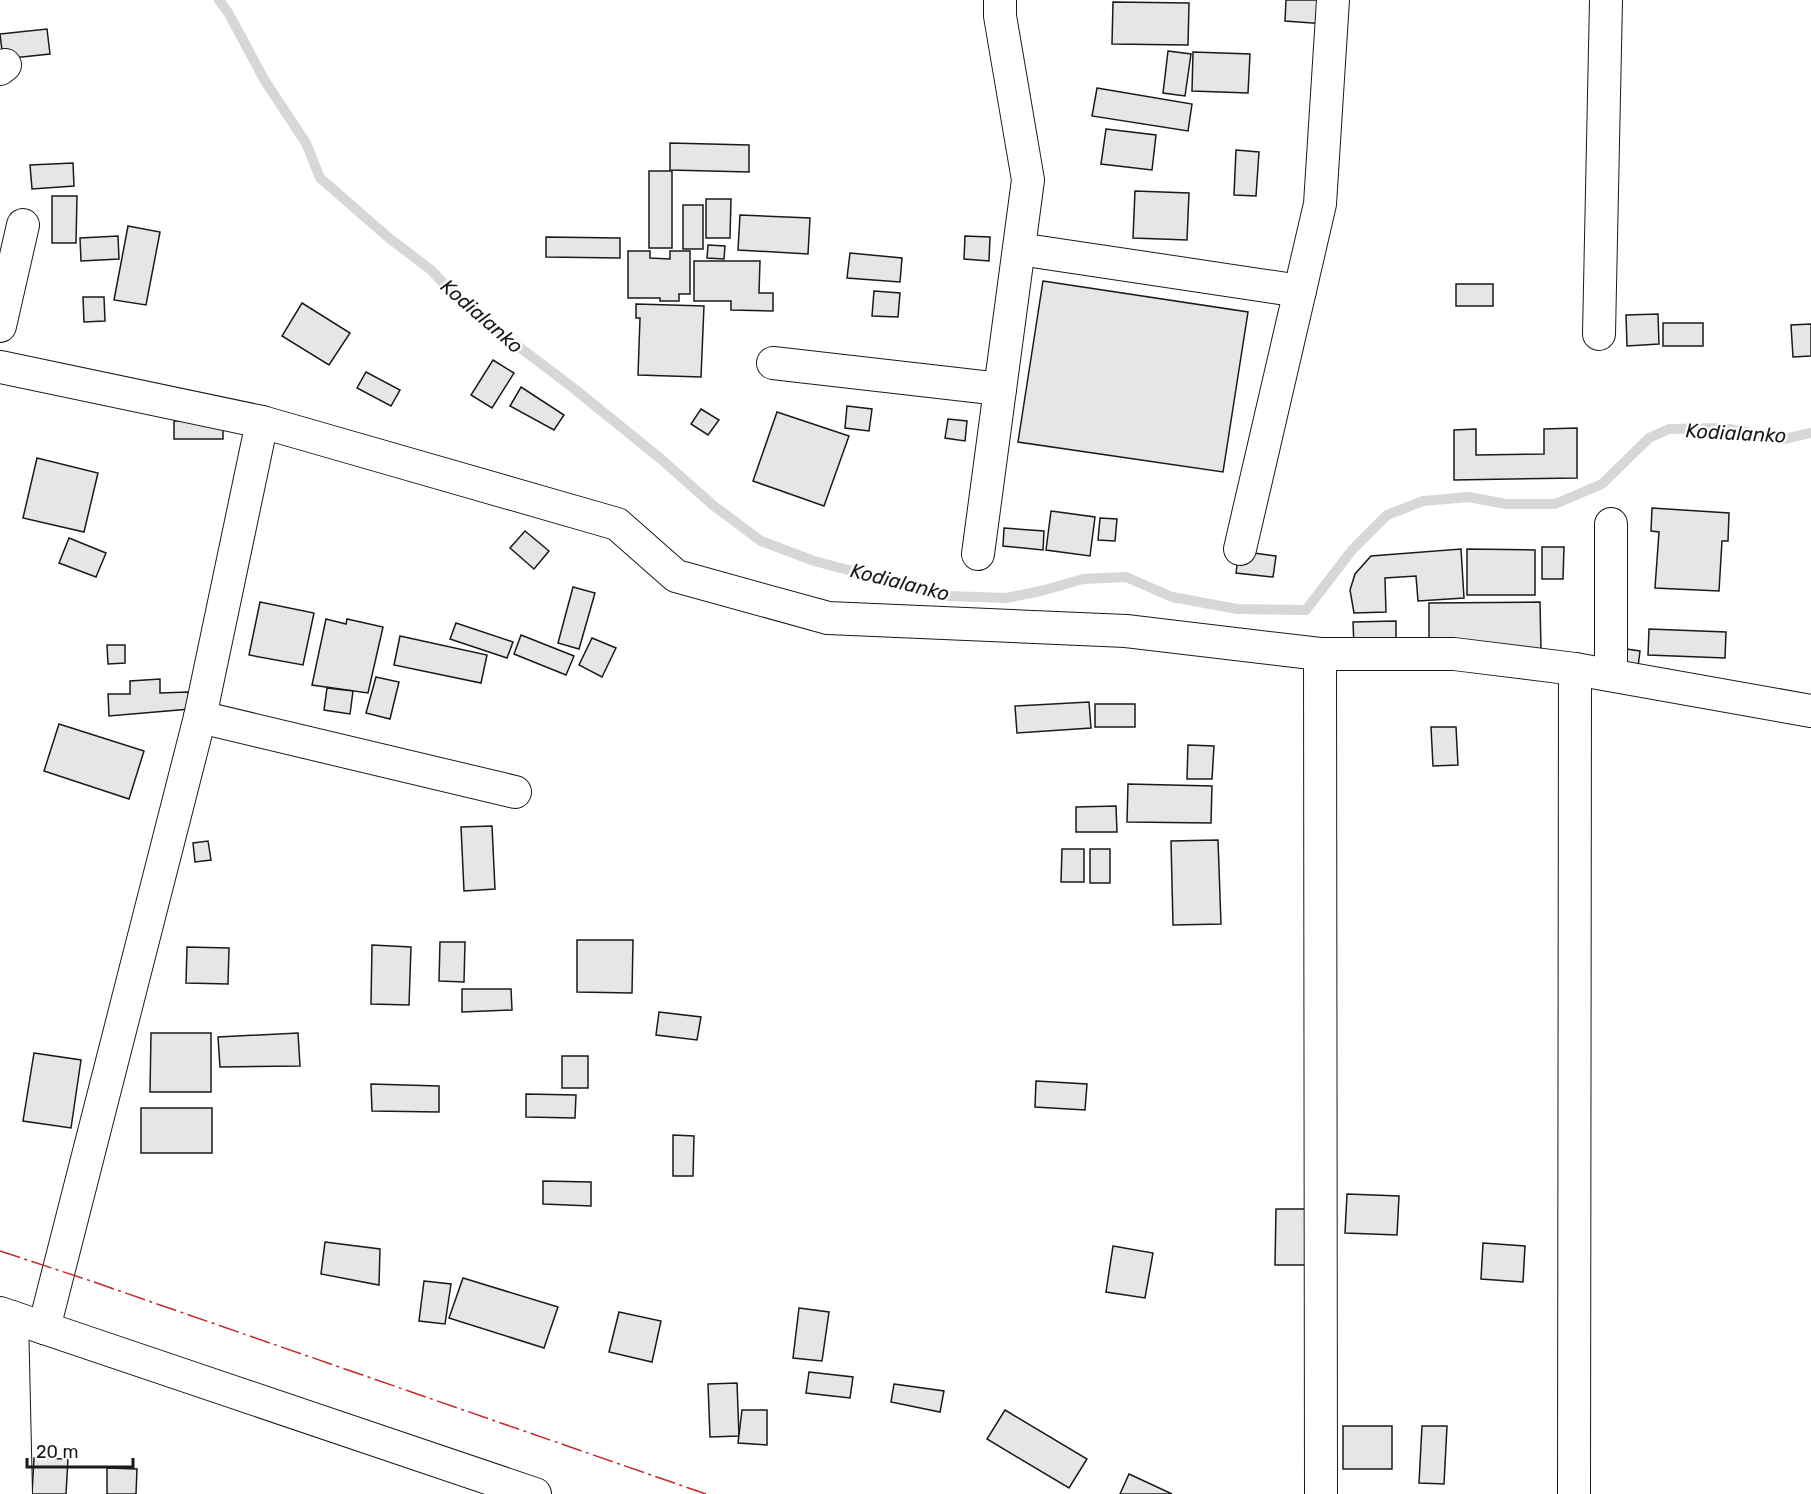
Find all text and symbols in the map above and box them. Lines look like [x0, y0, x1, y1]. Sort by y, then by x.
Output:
water label: Kodialanko [436, 274, 528, 358]
water label: Kodialanko [1685, 418, 1787, 448]
water label: Kodialanko [848, 558, 952, 606]
scale bar [27, 1431, 134, 1469]
text: 20 m [36, 1441, 78, 1463]

